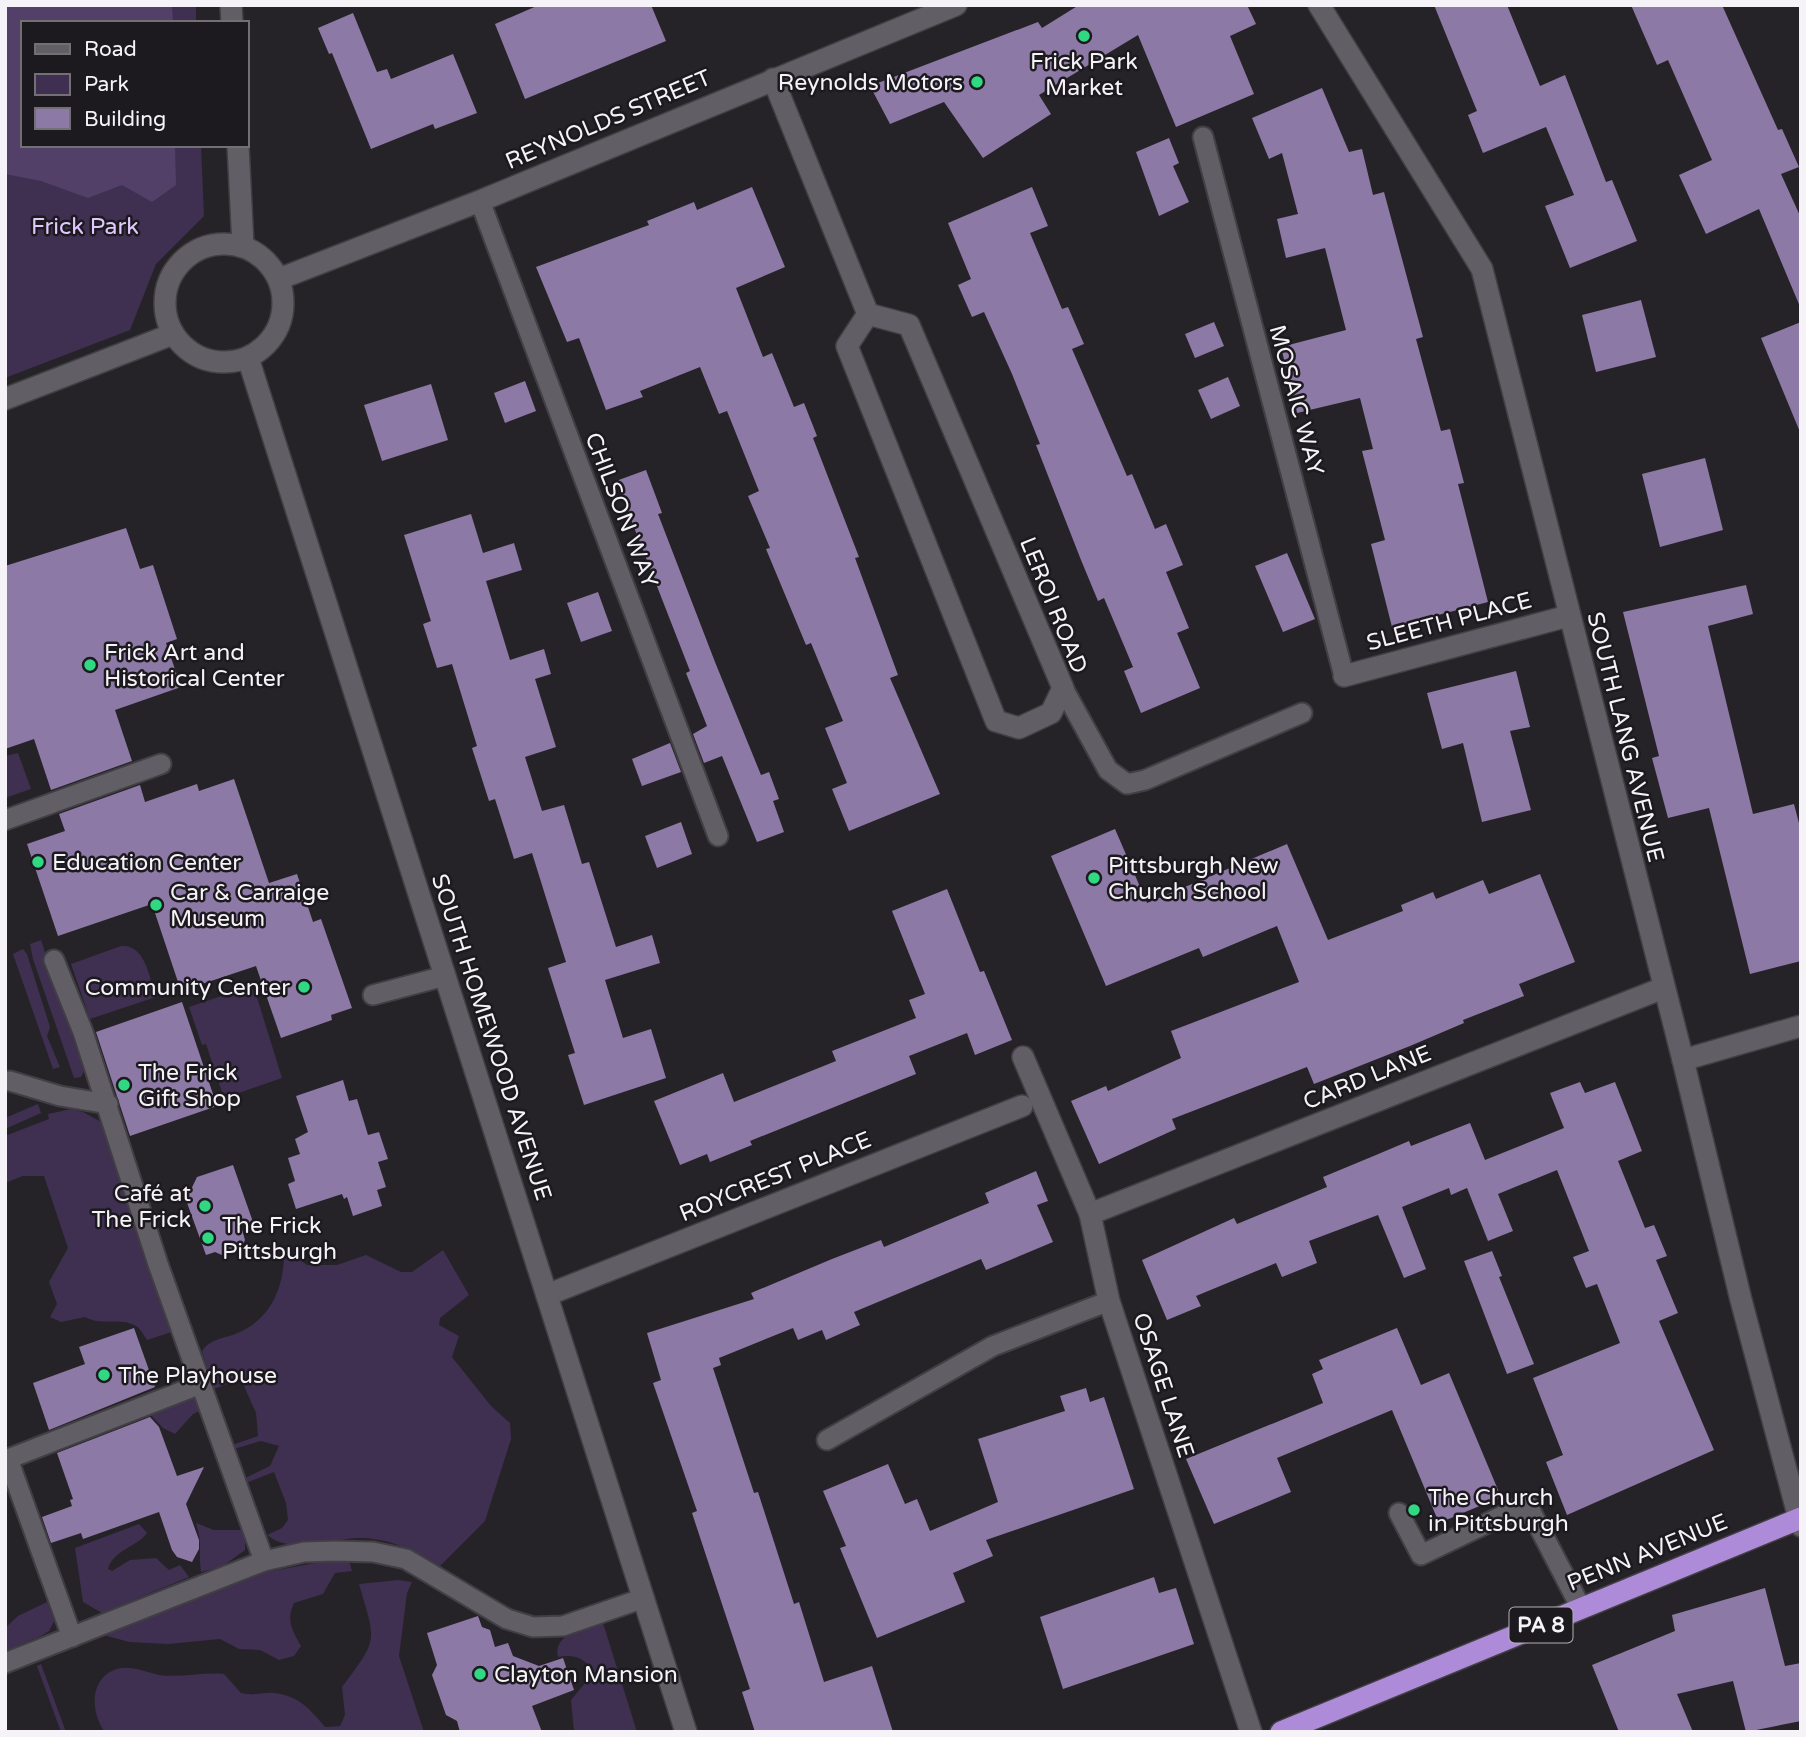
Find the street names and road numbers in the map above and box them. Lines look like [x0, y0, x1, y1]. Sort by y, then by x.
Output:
street label: REYNOLDS STREET [501, 64, 715, 176]
street label: MOSAIC WAY [1263, 322, 1330, 479]
street label: CHILSON WAY [579, 429, 664, 592]
street label: LEROI ROAD [1013, 533, 1093, 678]
street label: SLEETH PLACE [1364, 586, 1535, 657]
street label: SOUTH LANG AVENUE [1580, 609, 1670, 865]
street label: SOUTH HOMEWOOD AVENUE [425, 870, 557, 1204]
street label: CARD LANE [1299, 1039, 1436, 1116]
street label: ROYCREST PLACE [675, 1126, 875, 1228]
street label: OSAGE LANE [1126, 1309, 1200, 1461]
street label: PENN AVENUE [1563, 1508, 1732, 1598]
road number: PA 8 [1510, 1608, 1572, 1642]

